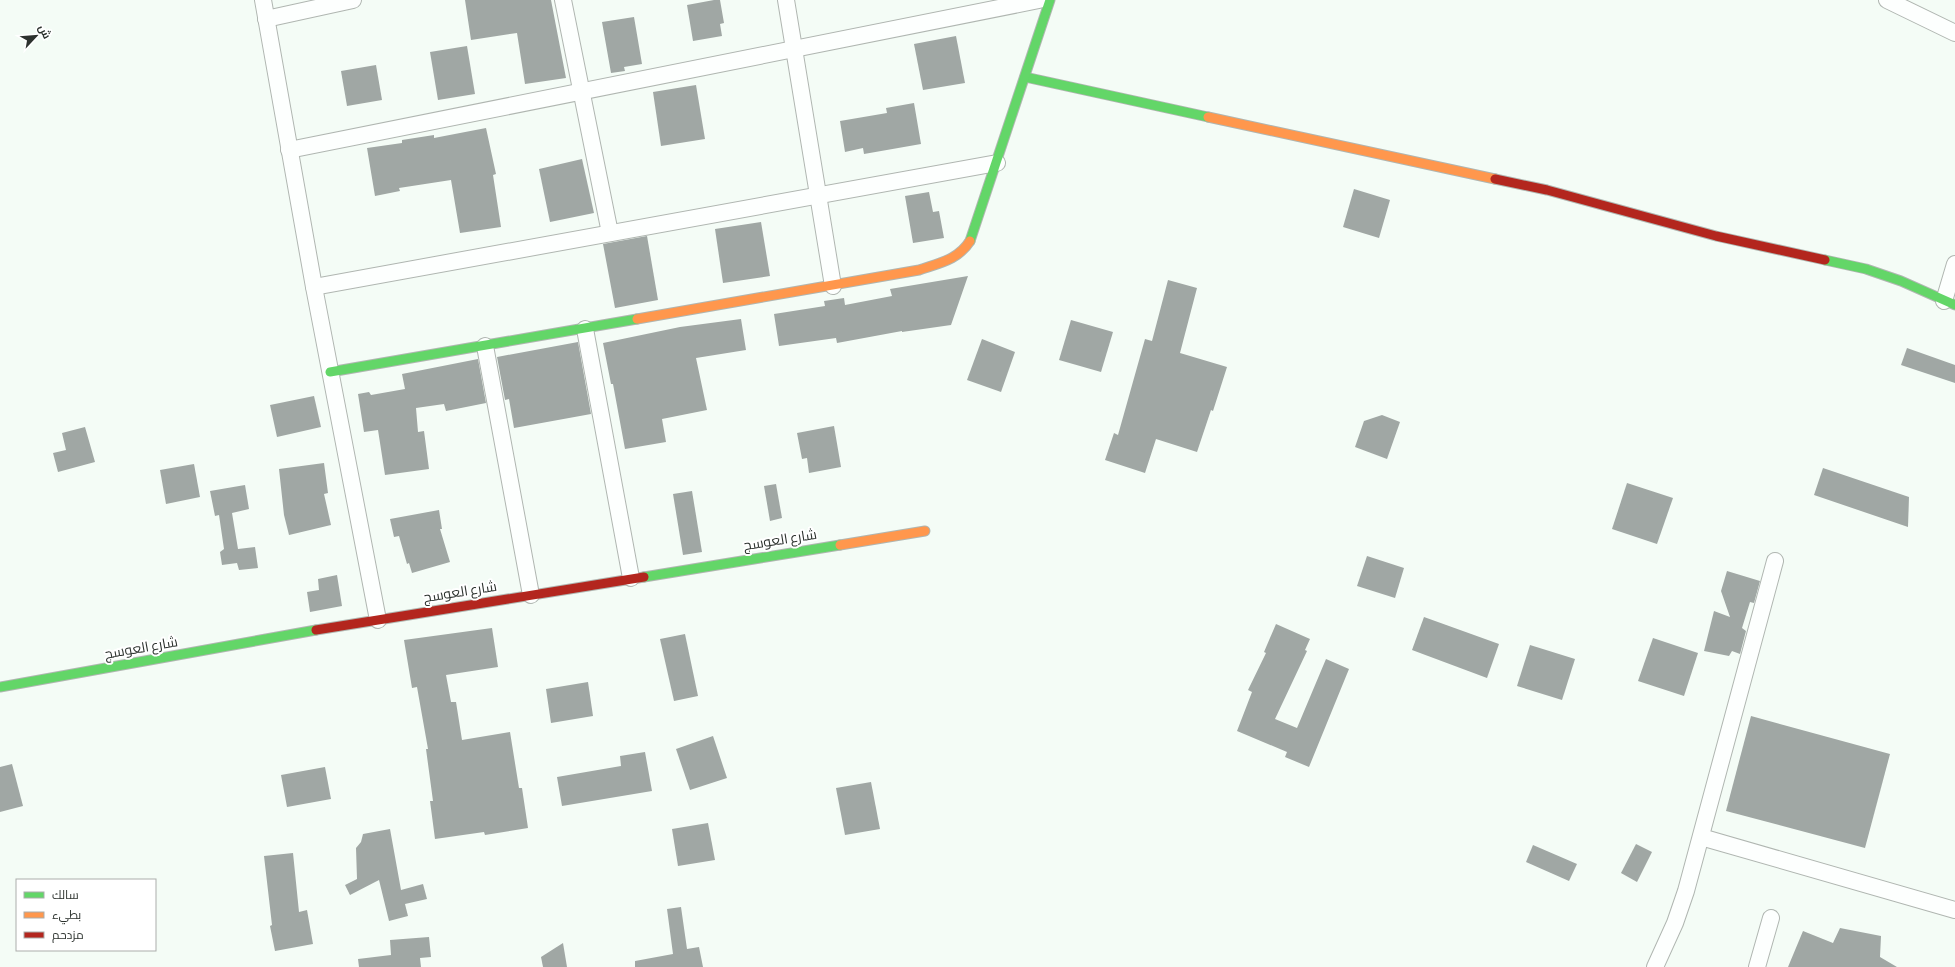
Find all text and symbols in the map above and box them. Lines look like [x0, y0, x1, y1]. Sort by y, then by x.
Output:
north arrow [16, 16, 56, 56]
text: ش [36, 23, 53, 41]
street label: شارع العوسج [742, 526, 818, 554]
street label: شارع العوسج [422, 578, 498, 606]
street label: شارع العوسج [103, 633, 179, 663]
legend [16, 879, 156, 951]
text: سالك [52, 888, 79, 903]
text: بطيء [52, 908, 81, 925]
text: مزدحم [52, 928, 84, 943]

